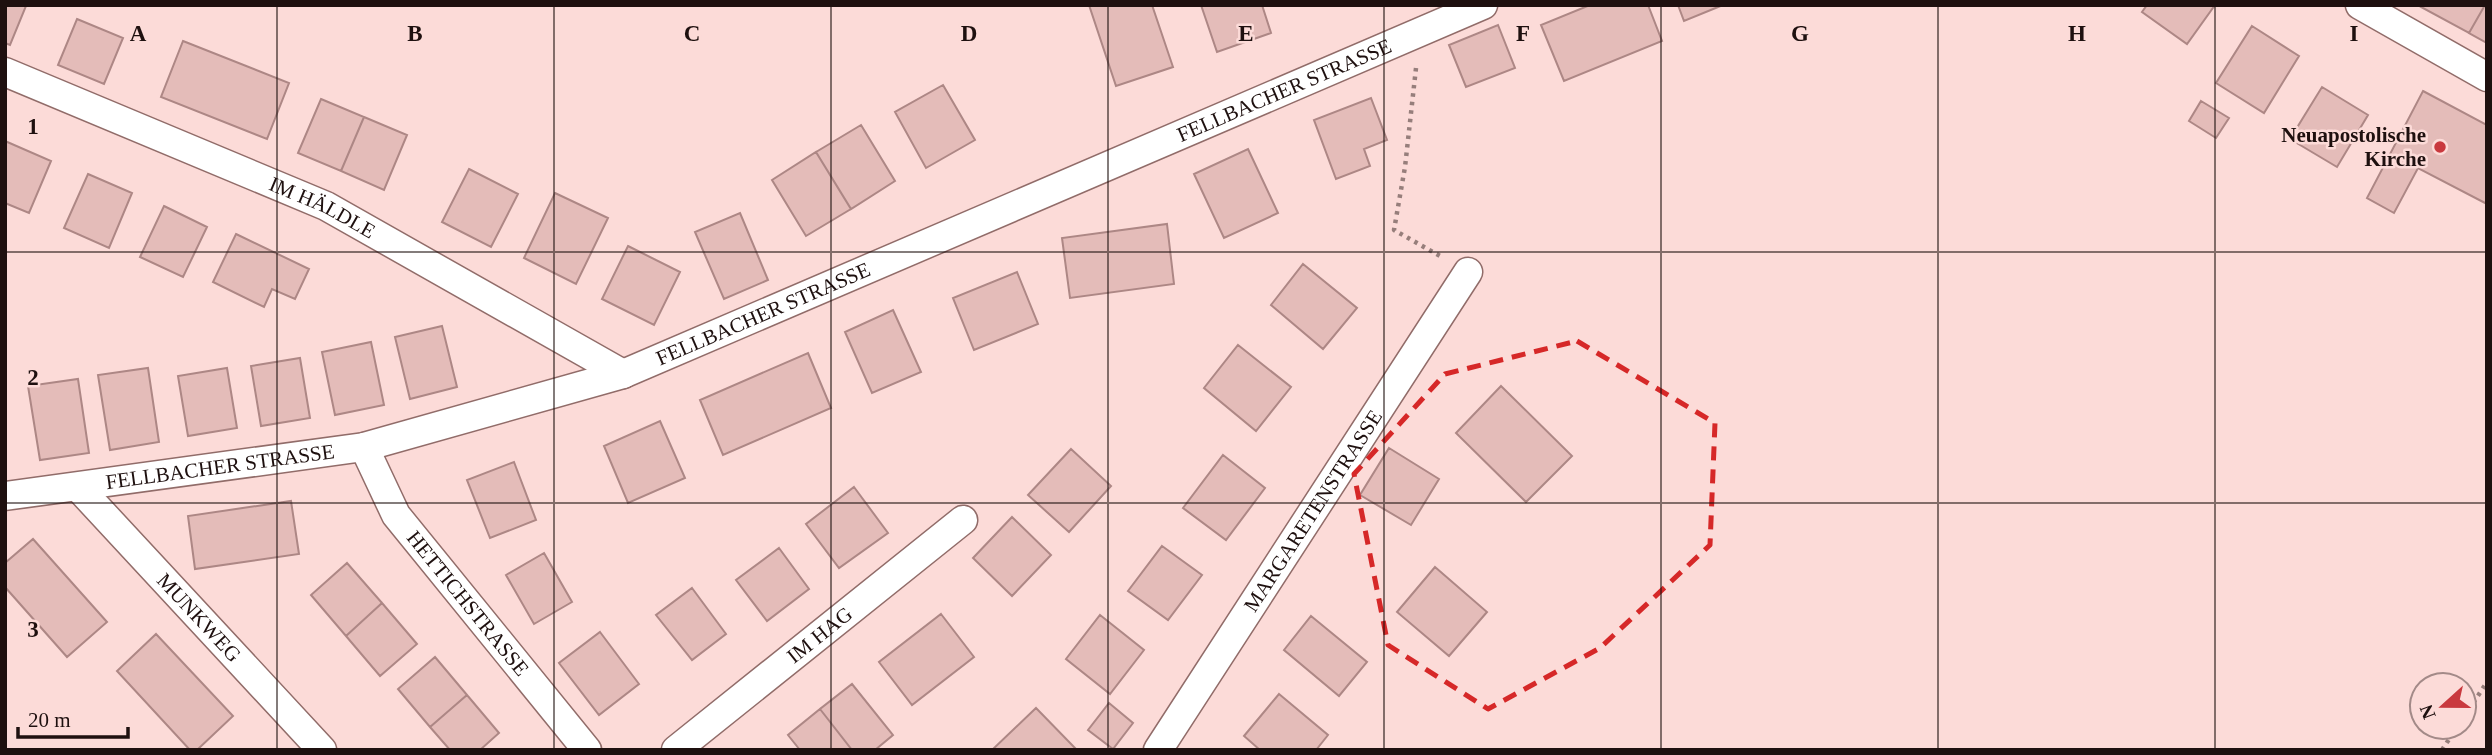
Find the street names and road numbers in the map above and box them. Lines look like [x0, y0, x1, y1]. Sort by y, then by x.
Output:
street label: FELLBACHER STRASSE [1173, 34, 1395, 148]
street label: IM HÄLDLE [266, 172, 379, 243]
street label: FELLBACHER STRASSE [653, 257, 874, 370]
street label: MARGARETENSTRASSE [1239, 405, 1387, 616]
street label: FELLBACHER STRASSE [104, 439, 336, 494]
street label: HETTICHSTRASSE [402, 526, 534, 681]
street label: MUNKWEG [152, 568, 246, 667]
street label: IM HAG [782, 602, 857, 668]

